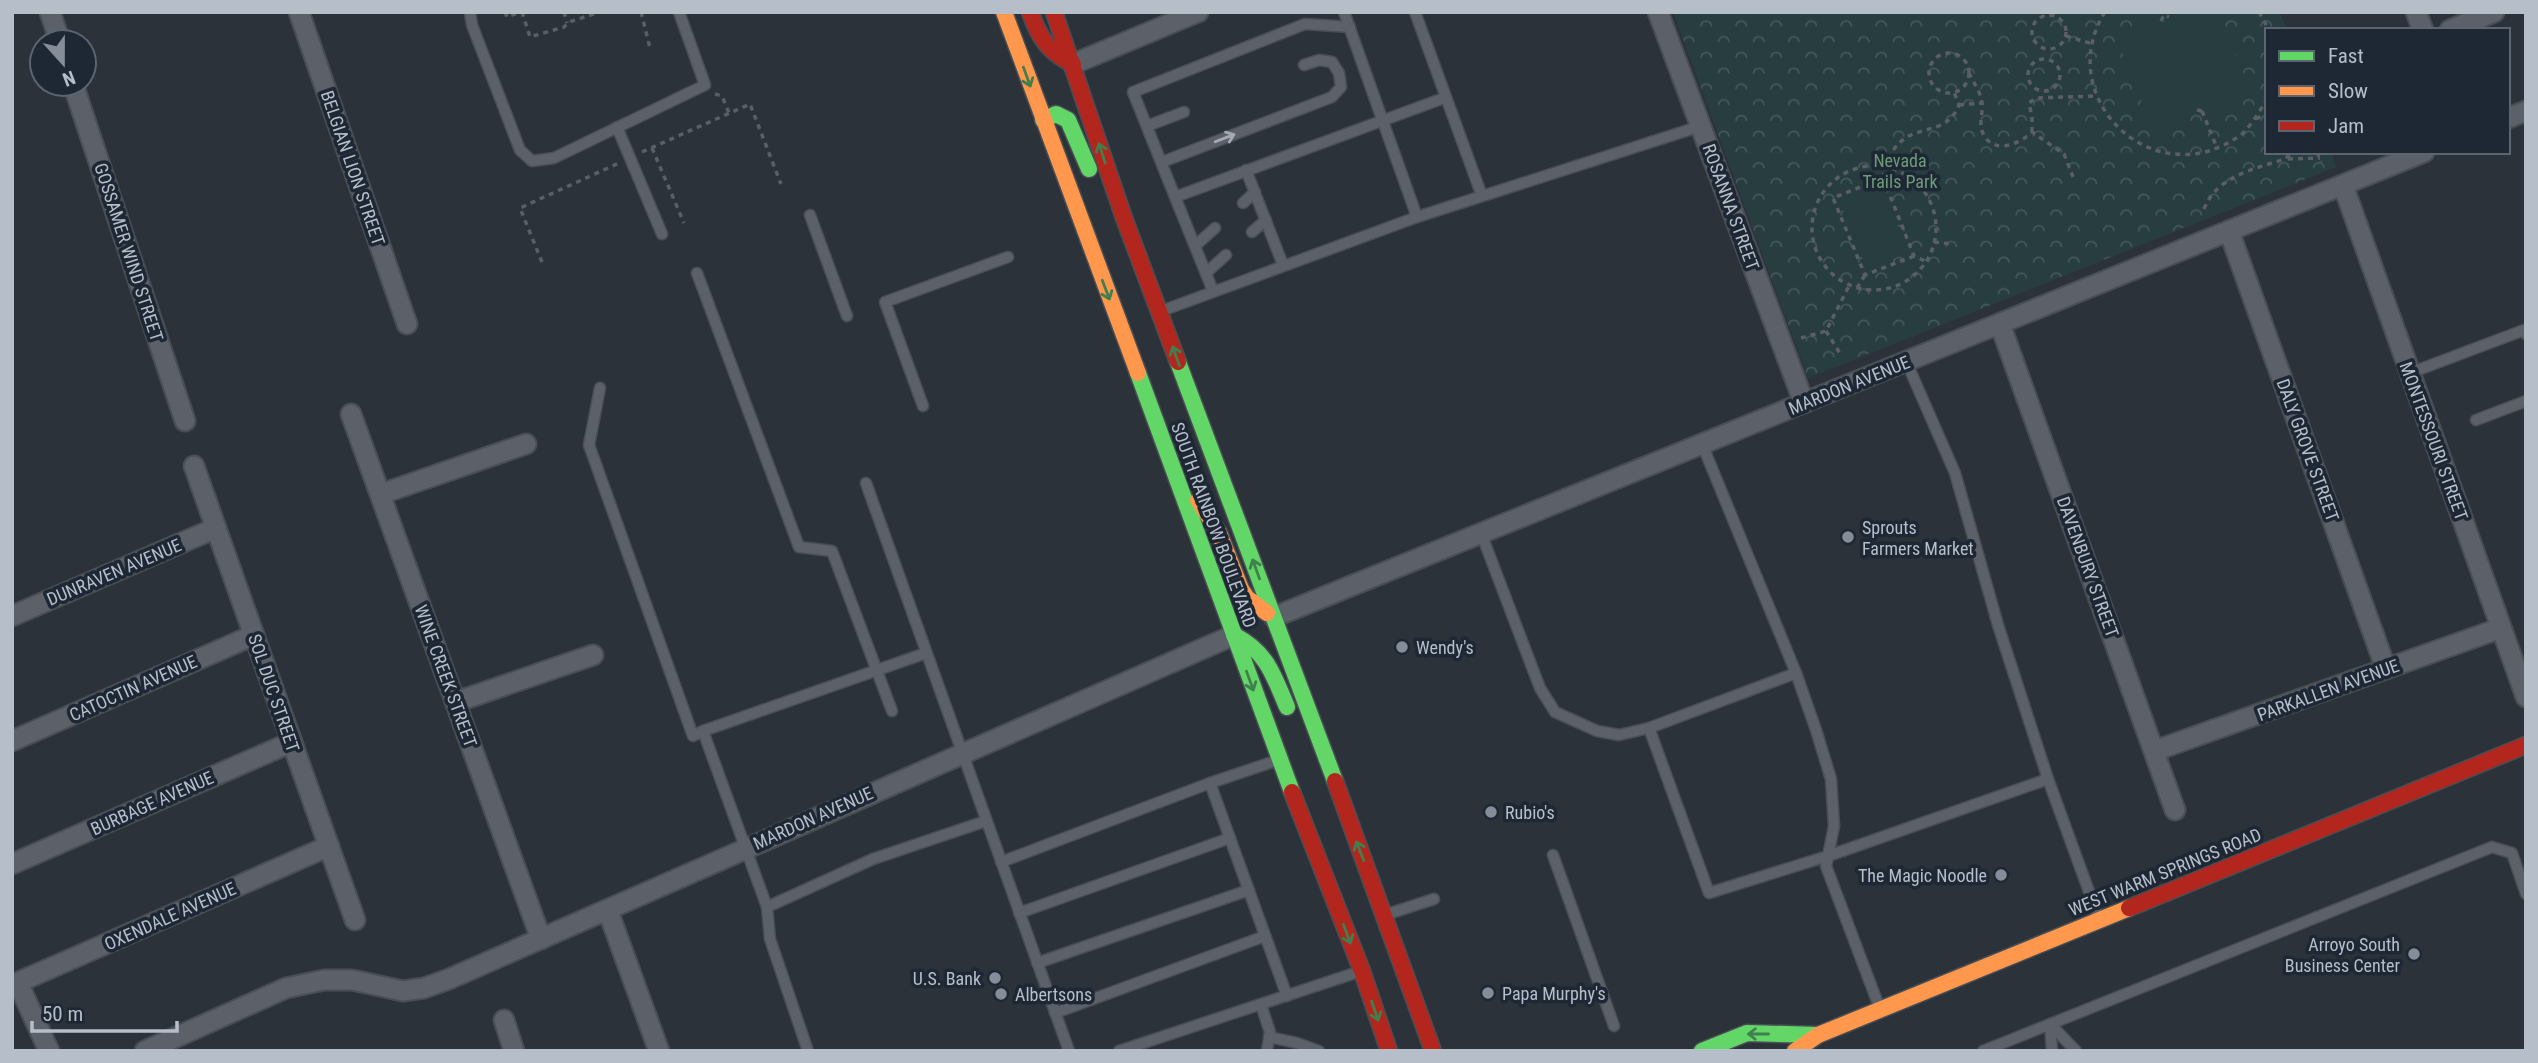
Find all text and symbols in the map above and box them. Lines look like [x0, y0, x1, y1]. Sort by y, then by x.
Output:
north arrow [28, 28, 98, 98]
legend [2265, 28, 2510, 154]
text: Fast [2328, 44, 2364, 68]
one-way arrow [1022, 65, 1034, 87]
text: N [59, 66, 78, 91]
text: Slow [2328, 79, 2368, 103]
street label: BELGIAN LION STREET [317, 88, 389, 248]
text: Jam [2328, 114, 2364, 138]
one-way arrow [1214, 131, 1236, 143]
street label: ROSANNA STREET [1698, 141, 1764, 273]
one-way arrow [1095, 142, 1108, 164]
park label: Nevada Trails Park [1862, 150, 1938, 192]
street label: GOSSAMER WIND STREET [90, 160, 168, 344]
one-way arrow [1101, 278, 1114, 300]
one-way arrow [1169, 345, 1182, 367]
street label: MARDON AVENUE [1785, 351, 1913, 419]
street label: MONTESSOURI STREET [2396, 359, 2472, 523]
street label: DALY GROVE STREET [2272, 376, 2344, 524]
street label: SOUTH RAINBOW BOULEVARD [1167, 419, 1261, 631]
street label: DAVENBURY STREET [2053, 494, 2123, 640]
place label: Sprouts Farmers Market [1862, 517, 1974, 559]
marker: Sprouts Farmers Market [1840, 529, 1856, 545]
street label: DUNRAVEN AVENUE [44, 534, 184, 610]
one-way arrow [1248, 559, 1261, 581]
street label: WINE CREEK STREET [411, 602, 481, 750]
street label: SOL DUC STREET [244, 631, 304, 755]
place label: Wendy's [1416, 637, 1474, 658]
marker: Wendy's [1394, 639, 1410, 655]
street label: CATOCTIN AVENUE [66, 650, 200, 726]
street label: PARKALLEN AVENUE [2254, 655, 2402, 725]
one-way arrow [1245, 669, 1257, 691]
street label: BURBAGE AVENUE [87, 767, 217, 839]
street label: MARDON AVENUE [750, 782, 876, 854]
place label: Rubio's [1505, 802, 1555, 823]
marker: Rubio's [1483, 804, 1499, 820]
street label: WEST WARM SPRINGS ROAD [2066, 824, 2264, 920]
one-way arrow [1353, 841, 1366, 863]
place label: The Magic Noodle [1858, 865, 1987, 886]
marker: The Magic Noodle [1993, 867, 2009, 883]
street label: OXENDALE AVENUE [101, 878, 239, 954]
one-way arrow [1341, 922, 1354, 944]
place label: Arroyo South Business Center [2285, 934, 2401, 976]
marker: Arroyo South Business Center [2406, 946, 2422, 962]
place label: U.S. Bank [913, 968, 981, 989]
marker: U.S. Bank [987, 970, 1003, 986]
place label: Papa Murphy's [1502, 983, 1606, 1004]
place label: Albertsons [1015, 984, 1092, 1005]
marker: Papa Murphy's [1480, 985, 1496, 1001]
marker: Albertsons [993, 986, 1009, 1002]
scale bar [32, 990, 177, 1034]
one-way arrow [1369, 1000, 1382, 1022]
text: 50 m [42, 1002, 83, 1026]
one-way arrow [1747, 1027, 1770, 1041]

